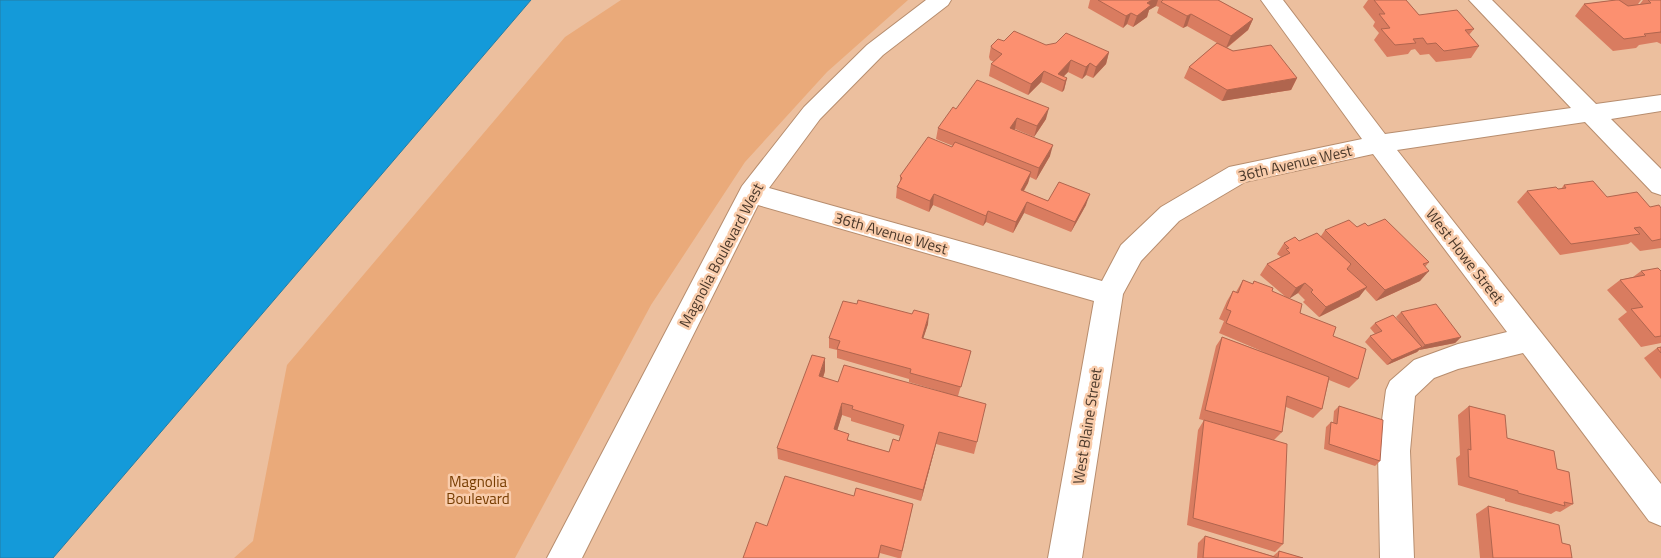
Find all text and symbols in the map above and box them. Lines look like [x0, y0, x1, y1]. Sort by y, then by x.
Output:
street label: 36th Avenue West [1236, 139, 1355, 187]
street label: Magnolia Boulevard West [673, 178, 769, 332]
street label: West Howe Street [1421, 204, 1510, 309]
street label: 36th Avenue West [832, 206, 951, 260]
street label: West Blaine Street [1066, 366, 1108, 486]
park label: Magnolia Boulevard [446, 470, 510, 510]

